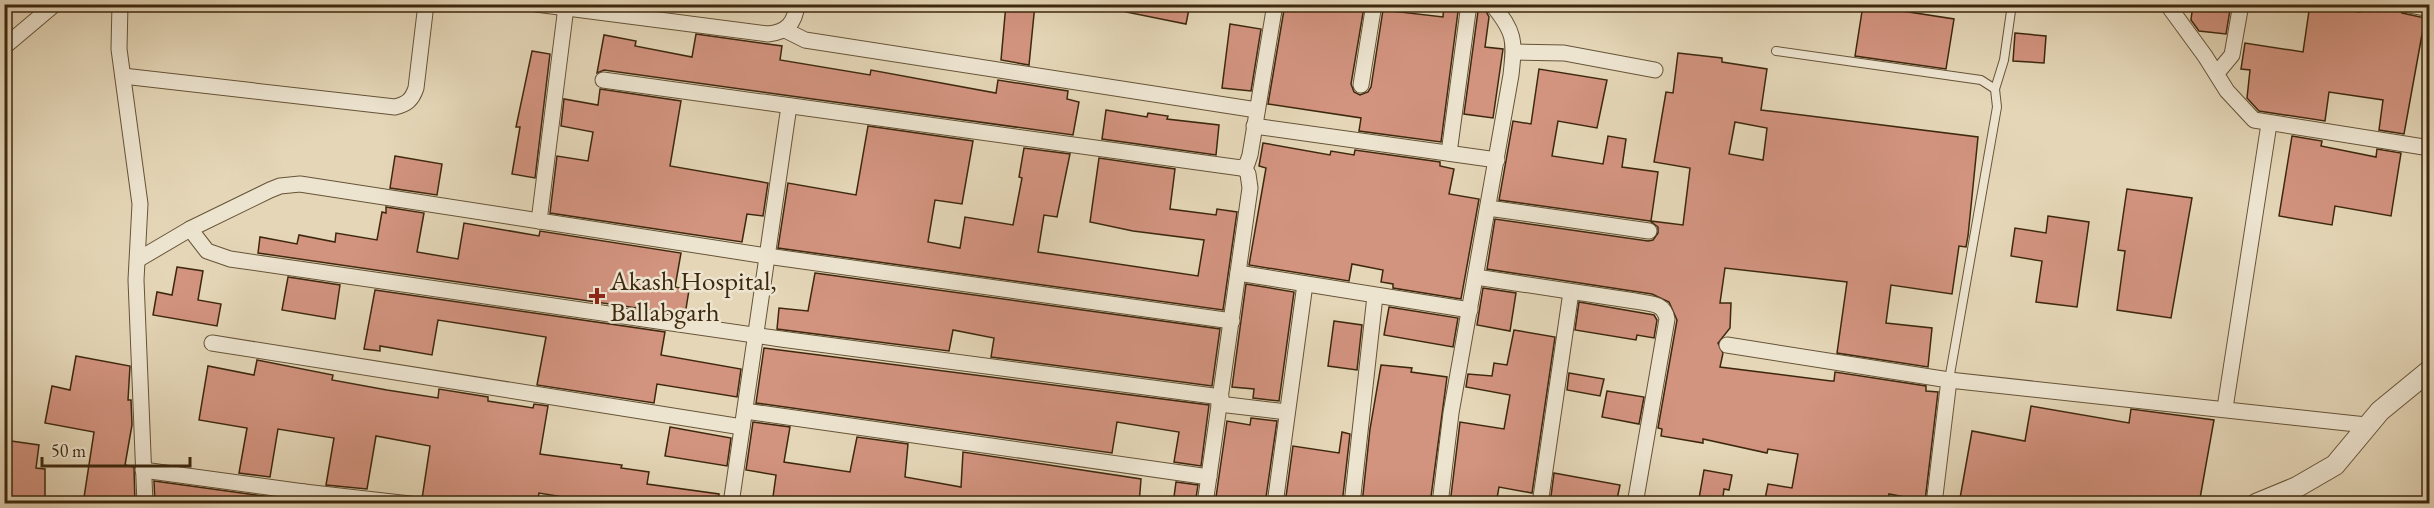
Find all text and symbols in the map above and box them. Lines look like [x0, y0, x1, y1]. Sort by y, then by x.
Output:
place label: Akash Hospital, Ballabgarh [609, 263, 777, 329]
marker: Akash Hospital, Ballabgarh [588, 287, 606, 305]
scale bar [42, 430, 190, 468]
text: 50 m [51, 439, 86, 462]

